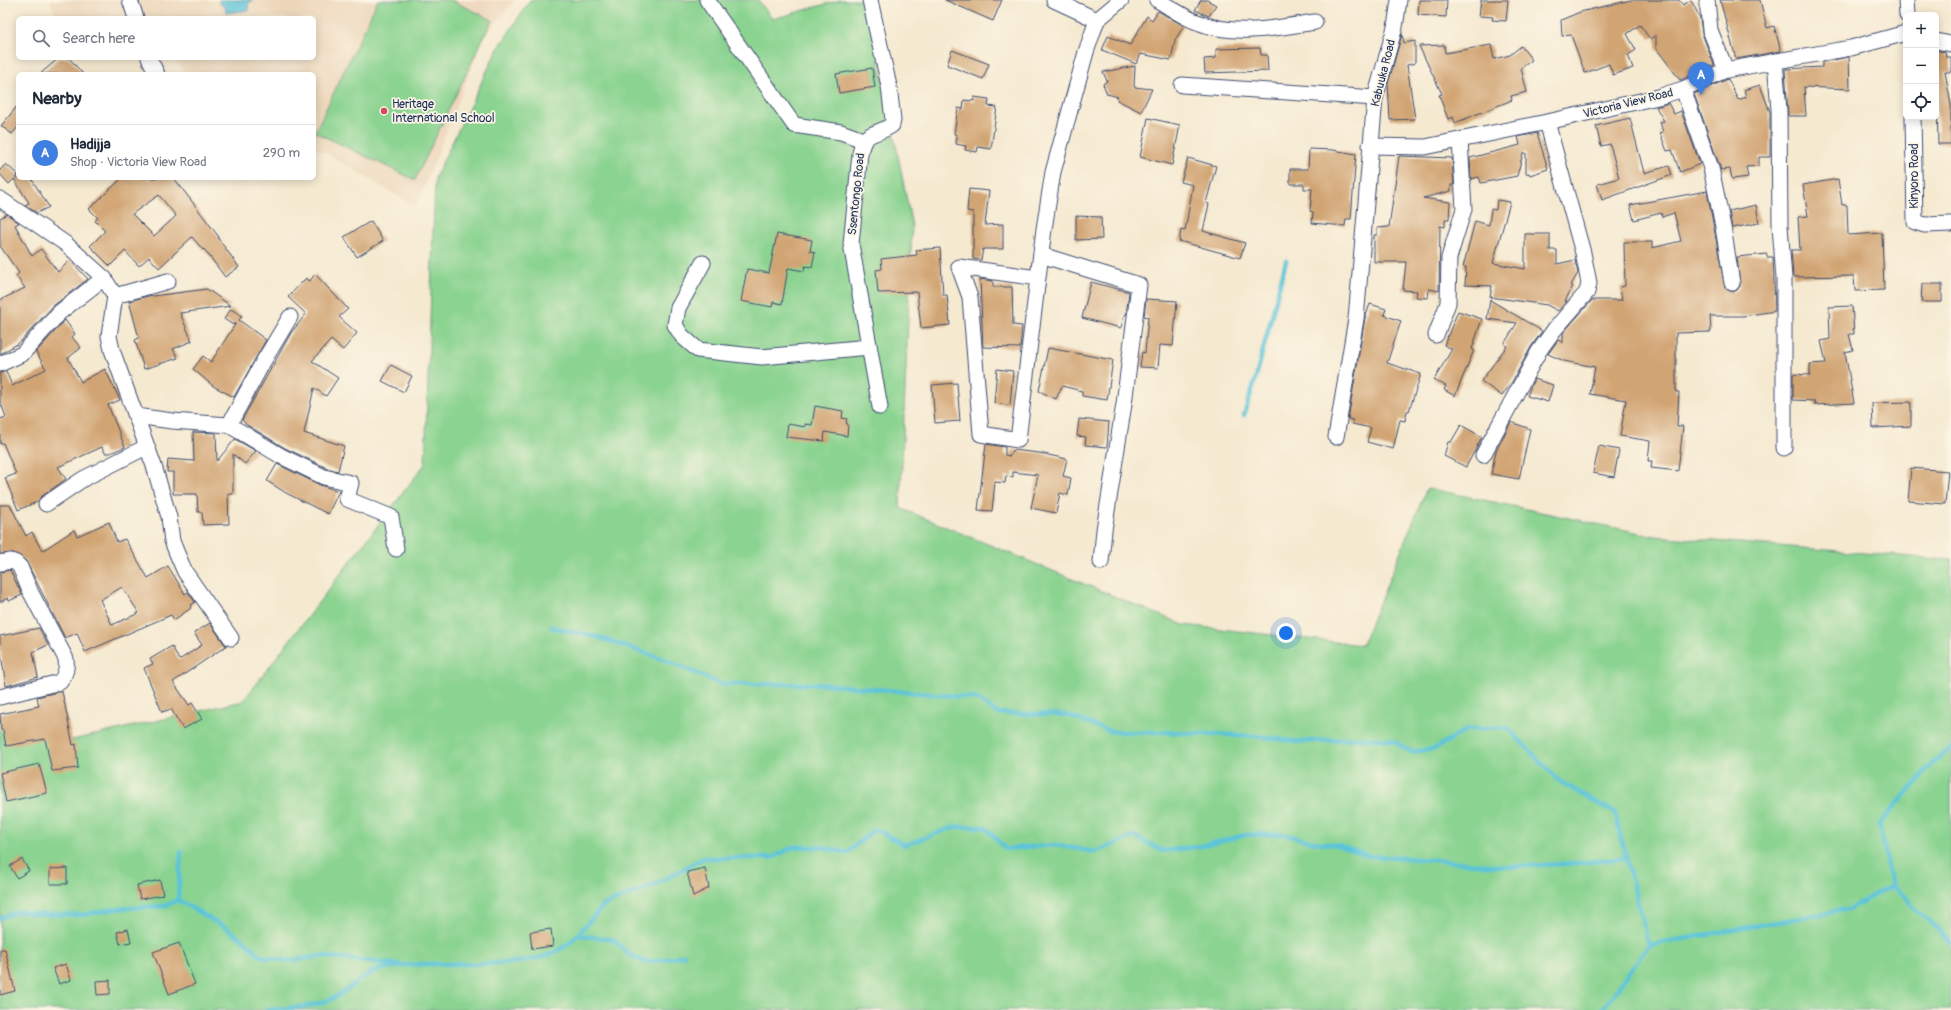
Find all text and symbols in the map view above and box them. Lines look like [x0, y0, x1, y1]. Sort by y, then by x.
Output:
map controls [1903, 12, 1939, 120]
button: + [1903, 12, 1939, 48]
search box [16, 16, 316, 60]
icon: search [30, 27, 52, 49]
text: Search here [62, 29, 135, 48]
street label: Kabuuka Road [1368, 38, 1399, 108]
button: − [1903, 48, 1939, 84]
pin: A [1688, 62, 1714, 95]
button: locate [1903, 84, 1939, 120]
street label: Victoria View Road [1582, 85, 1675, 122]
text: Nearby [32, 88, 81, 109]
place label: Heritage International School [392, 97, 495, 126]
marker: Heritage International School [379, 106, 389, 116]
text: Hadijja [70, 135, 111, 154]
street label: Kinyoro Road [1907, 143, 1922, 209]
text: A [41, 145, 49, 161]
text: 290 m [263, 145, 300, 161]
street label: Ssentongo Road [845, 152, 868, 236]
text: Shop · Victoria View Road [70, 154, 207, 170]
your location [1276, 623, 1296, 643]

